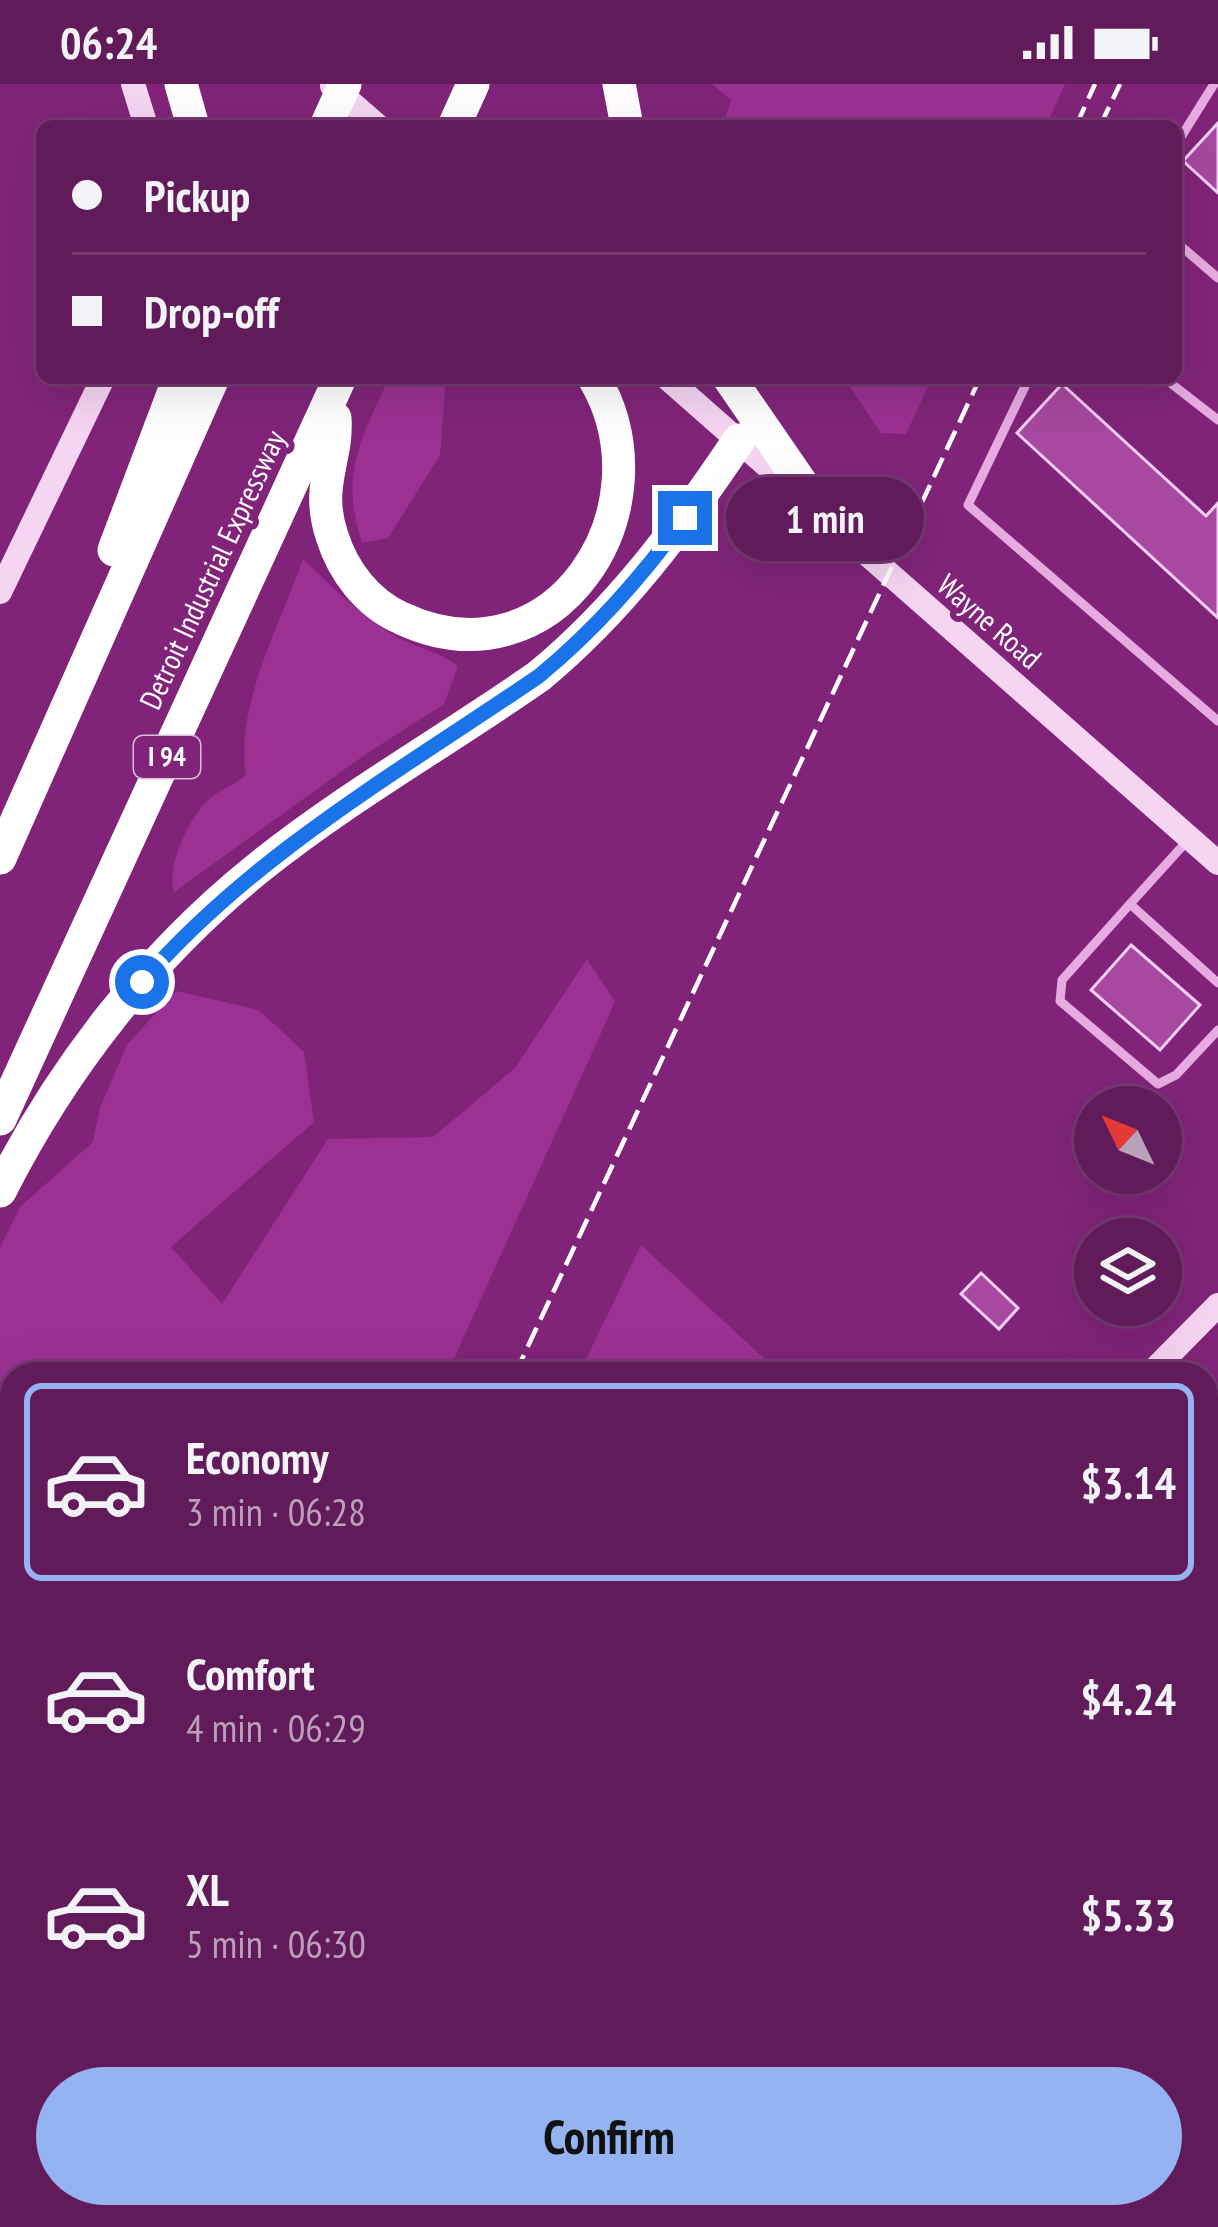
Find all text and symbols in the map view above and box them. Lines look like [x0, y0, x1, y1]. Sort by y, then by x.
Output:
text: 06:24 [60, 13, 157, 71]
text: Pickup [144, 166, 250, 224]
text: Drop-off [144, 282, 278, 340]
street label: Detroit Industrial Expressway [130, 423, 294, 715]
callout: 1 min [727, 476, 925, 560]
route end [658, 491, 712, 545]
text: 1 min [786, 493, 864, 544]
street label: Wayne Road [930, 565, 1050, 677]
road number: I 94 [134, 736, 200, 778]
route start [115, 955, 169, 1009]
north arrow [1074, 1086, 1182, 1194]
map controls [1074, 1086, 1182, 1326]
button: layers [1074, 1218, 1182, 1326]
icon: car [42, 1428, 150, 1536]
text: Economy [186, 1428, 329, 1486]
text: $3.14 [1080, 1453, 1176, 1511]
text: 3 min · 06:28 [186, 1486, 366, 1537]
icon: car [42, 1644, 150, 1752]
text: Comfort [186, 1644, 315, 1702]
text: $4.24 [1080, 1669, 1176, 1727]
text: 4 min · 06:29 [186, 1702, 366, 1753]
icon: car [42, 1860, 150, 1968]
text: XL [186, 1860, 229, 1918]
text: $5.33 [1080, 1885, 1176, 1943]
text: 5 min · 06:30 [186, 1918, 366, 1969]
button: Confirm [36, 2067, 1182, 2205]

